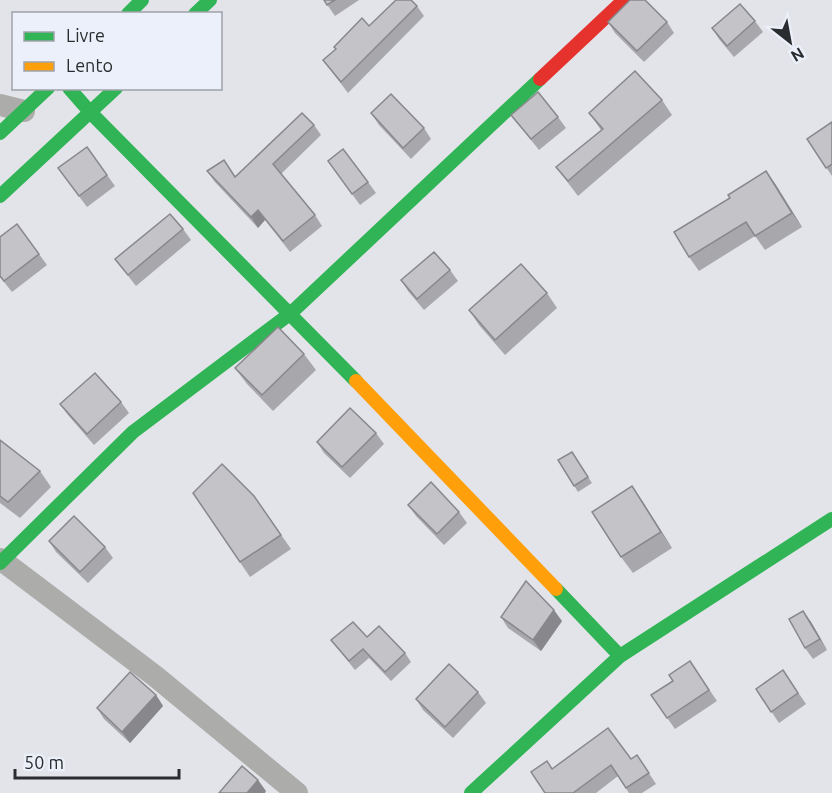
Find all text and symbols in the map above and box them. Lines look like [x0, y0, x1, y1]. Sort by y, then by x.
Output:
legend [12, 12, 222, 90]
north arrow [760, 12, 820, 72]
text: Livre [66, 25, 105, 45]
text: N [788, 44, 807, 66]
text: Lento [66, 55, 113, 75]
scale bar [15, 742, 178, 780]
text: 50 m [24, 752, 64, 772]

